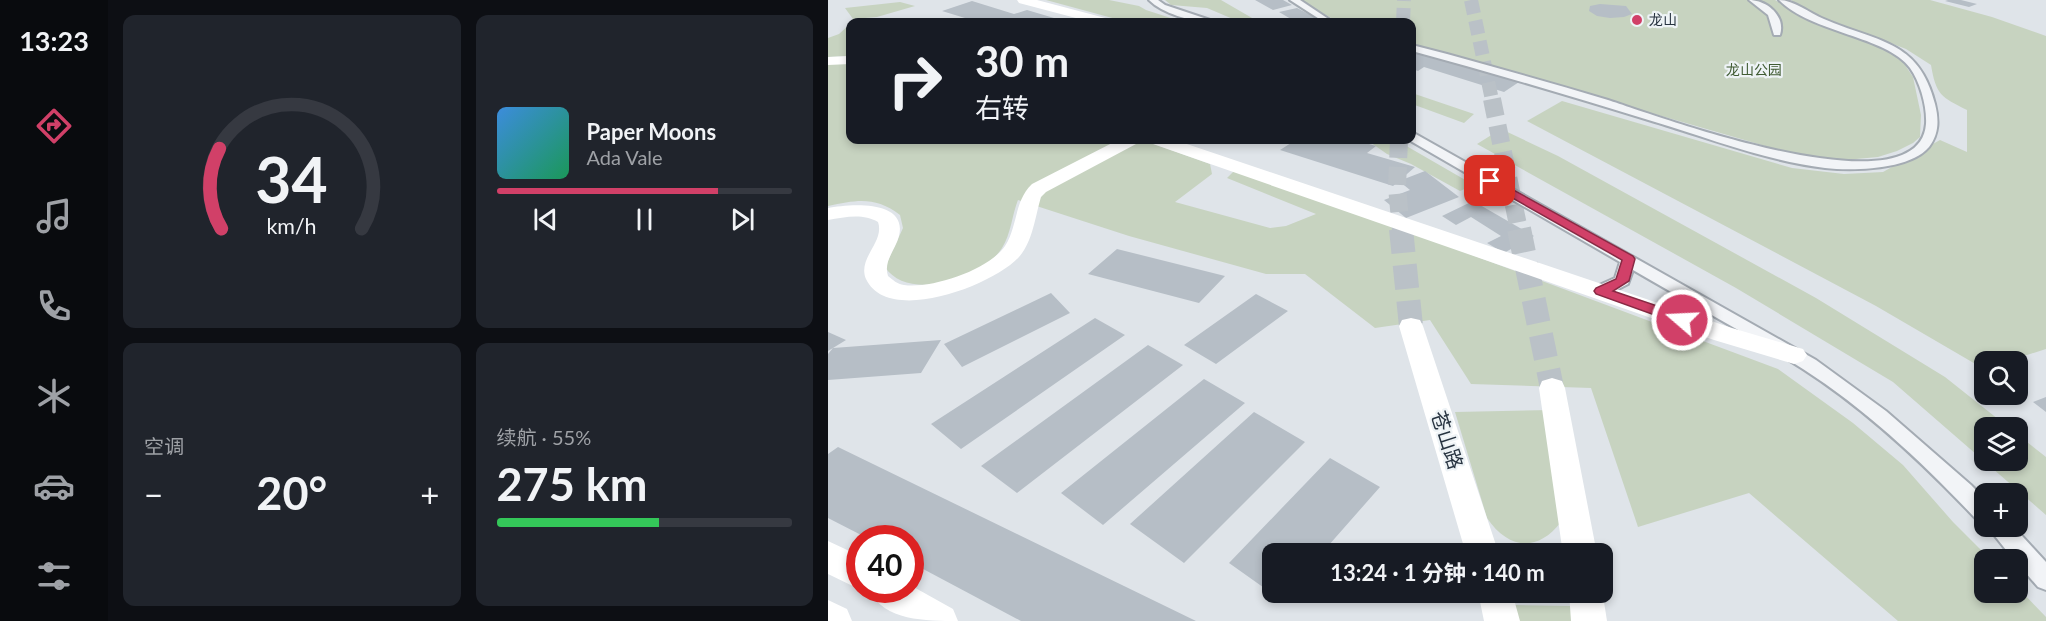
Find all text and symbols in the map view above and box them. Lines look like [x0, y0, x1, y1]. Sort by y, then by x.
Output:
place label: 龙山 [1649, 11, 1677, 28]
marker: 龙山 [1630, 13, 1644, 27]
text: 13:23 [19, 24, 89, 57]
text: 30 m [975, 36, 1069, 86]
icon: right [876, 42, 954, 120]
park label: 龙山公园 [1726, 61, 1782, 78]
text: 右转 [975, 91, 1029, 124]
icon: directions [33, 105, 75, 147]
text: Paper Moons [587, 118, 716, 145]
text: 34 [256, 141, 328, 216]
text: Ada Vale [587, 145, 663, 169]
pin [1464, 155, 1515, 206]
icon: arrive [1473, 164, 1506, 197]
icon: music [33, 195, 75, 237]
icon: previous [529, 203, 562, 236]
icon: pause [628, 203, 661, 236]
icon: next [726, 203, 759, 236]
text: km/h [267, 213, 317, 239]
icon: phone [33, 285, 75, 327]
position arrow [1650, 288, 1714, 352]
map controls [1974, 351, 2028, 603]
button: search [1974, 351, 2028, 405]
icon: climate [33, 375, 75, 417]
street label: 苍山路 [1427, 407, 1469, 472]
button: layers [1974, 417, 2028, 471]
text: 续航 · 55% [497, 425, 591, 449]
text: 空调 [144, 434, 184, 458]
text: 275 km [497, 457, 647, 511]
icon: car [33, 465, 75, 507]
text: 20° [256, 466, 327, 520]
text: − [144, 474, 163, 514]
text: + [420, 474, 440, 514]
button: + [1974, 483, 2028, 537]
speed limit sign: 40 [846, 525, 924, 603]
button: − [1974, 549, 2028, 603]
icon: filters [33, 555, 75, 597]
text: 13:24 · 1 分钟 · 140 m [1330, 559, 1545, 586]

